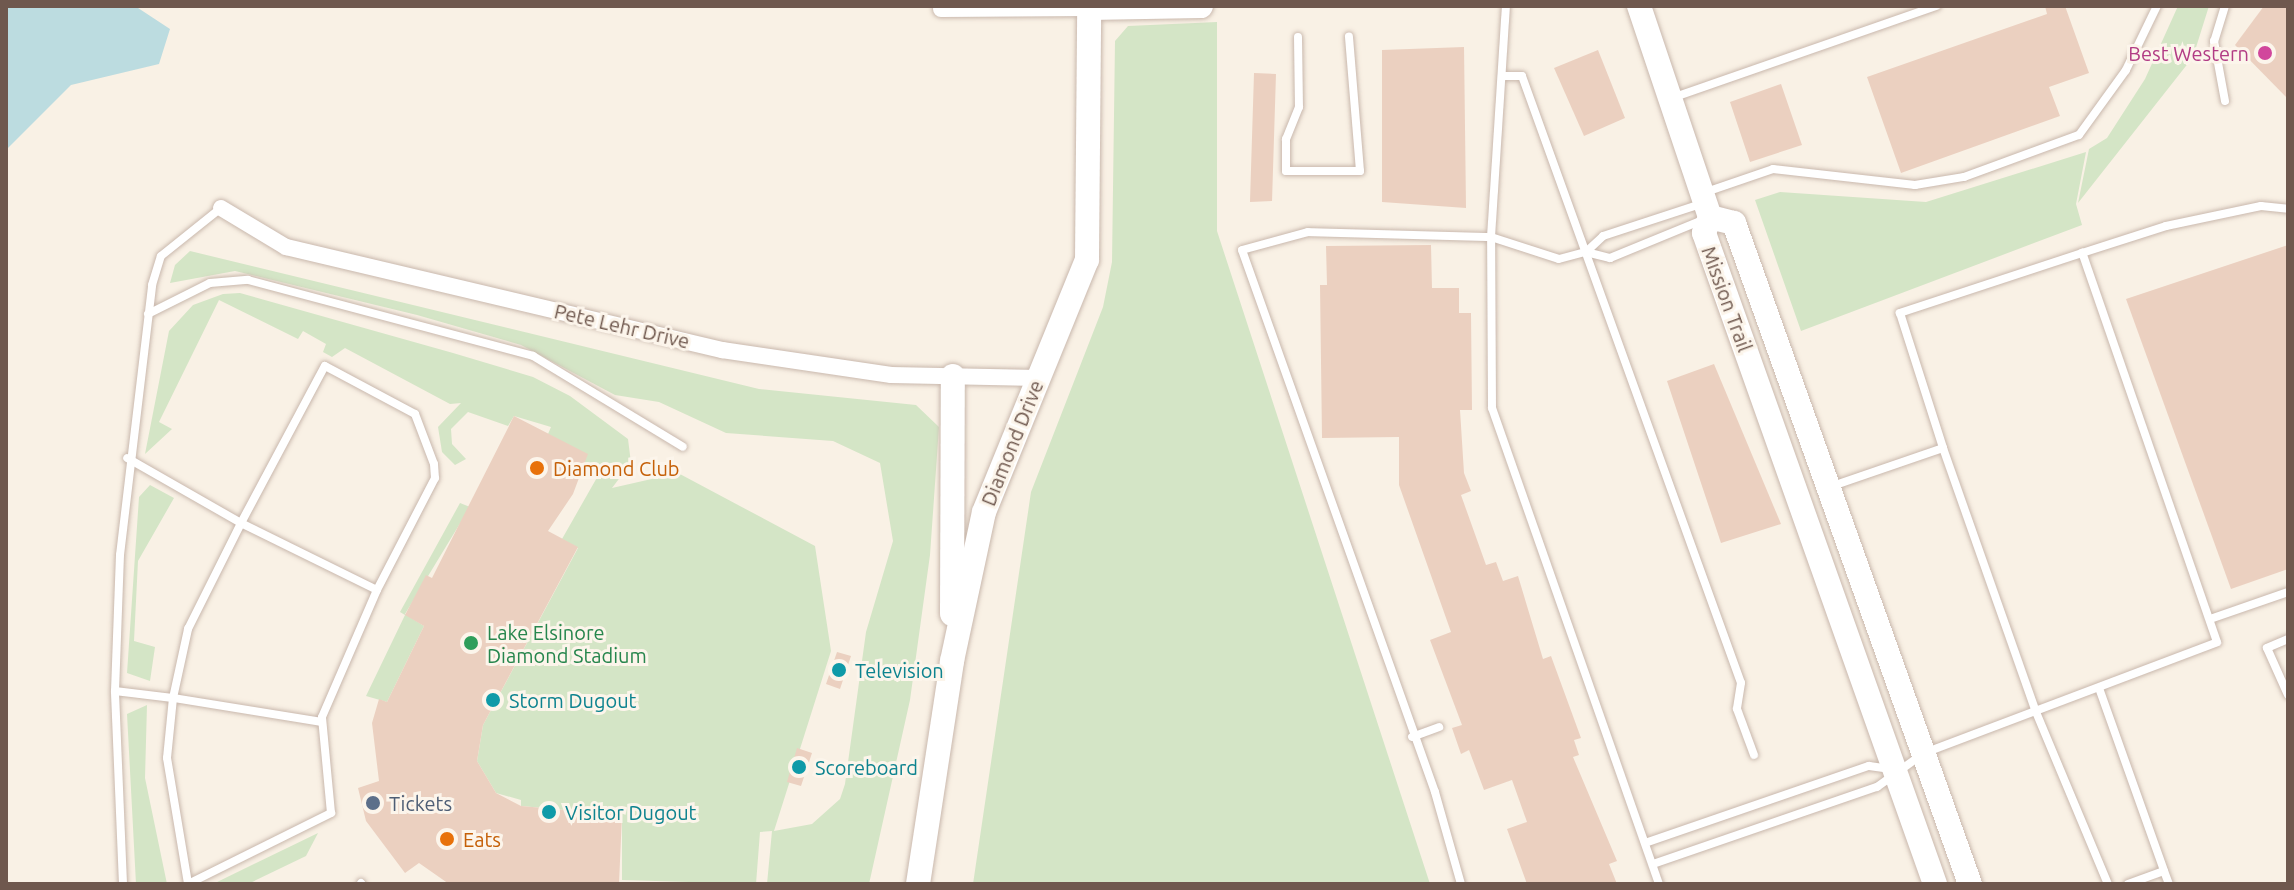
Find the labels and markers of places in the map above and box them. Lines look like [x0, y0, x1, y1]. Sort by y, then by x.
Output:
place label: Best Western [2128, 41, 2249, 65]
marker: Best Western [2256, 44, 2274, 62]
place label: Diamond Club [553, 456, 680, 480]
marker: Diamond Club [528, 459, 546, 477]
place label: Lake Elsinore Diamond Stadium [487, 620, 647, 667]
marker: Lake Elsinore Diamond Stadium [462, 634, 480, 652]
place label: Television [855, 658, 944, 682]
marker: Television [830, 661, 848, 679]
place label: Storm Dugout [509, 688, 636, 712]
marker: Storm Dugout [484, 691, 502, 709]
place label: Scoreboard [815, 755, 918, 779]
marker: Scoreboard [790, 758, 808, 776]
place label: Tickets [389, 791, 452, 815]
marker: Tickets [364, 794, 382, 812]
place label: Visitor Dugout [565, 800, 696, 824]
marker: Visitor Dugout [540, 803, 558, 821]
place label: Eats [463, 827, 501, 851]
marker: Eats [438, 830, 456, 848]

